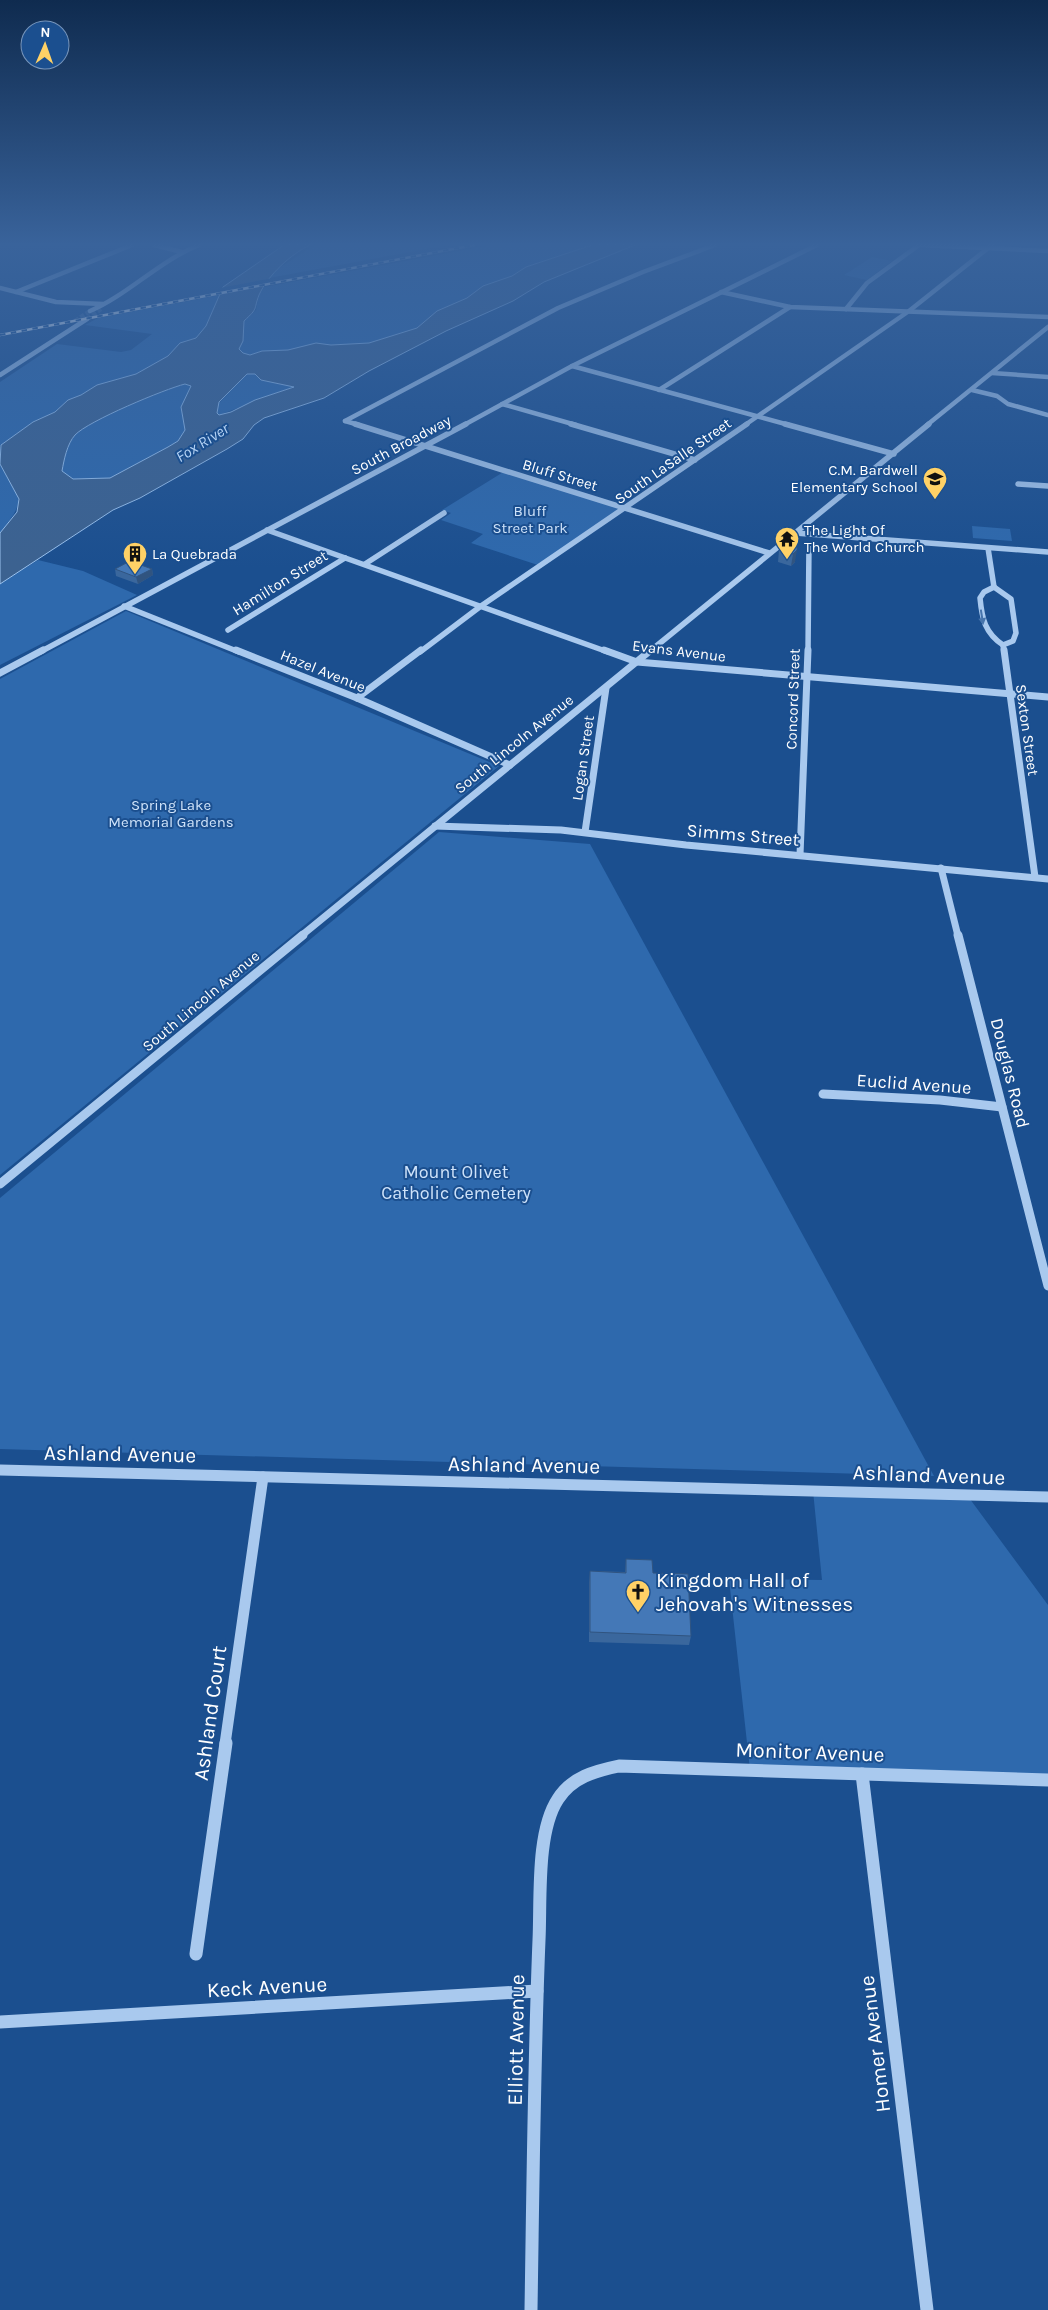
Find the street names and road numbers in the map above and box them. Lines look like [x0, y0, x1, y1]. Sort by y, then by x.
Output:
street label: South Broadway [348, 411, 454, 479]
street label: South LaSalle Street [611, 414, 735, 508]
street label: Bluff Street [520, 455, 600, 495]
street label: Hamilton Street [229, 546, 331, 619]
street label: Evans Avenue [631, 636, 727, 666]
street label: Hazel Avenue [278, 646, 368, 696]
street label: Concord Street [782, 648, 804, 750]
street label: Sexton Street [1012, 683, 1042, 777]
street label: South Lincoln Avenue [451, 691, 577, 797]
street label: Logan Street [568, 714, 598, 802]
street label: Simms Street [686, 819, 801, 851]
street label: South Lincoln Avenue [139, 947, 263, 1055]
street label: Douglas Road [986, 1016, 1034, 1130]
street label: Euclid Avenue [856, 1069, 972, 1099]
street label: Ashland Avenue [44, 1441, 196, 1467]
street label: Ashland Avenue [448, 1452, 600, 1478]
street label: Ashland Avenue [852, 1460, 1006, 1490]
street label: Ashland Court [189, 1644, 231, 1782]
street label: Monitor Avenue [735, 1737, 885, 1767]
street label: Keck Avenue [206, 1972, 328, 2002]
street label: Elliott Avenue [503, 1974, 529, 2106]
street label: Homer Avenue [855, 1974, 895, 2114]

